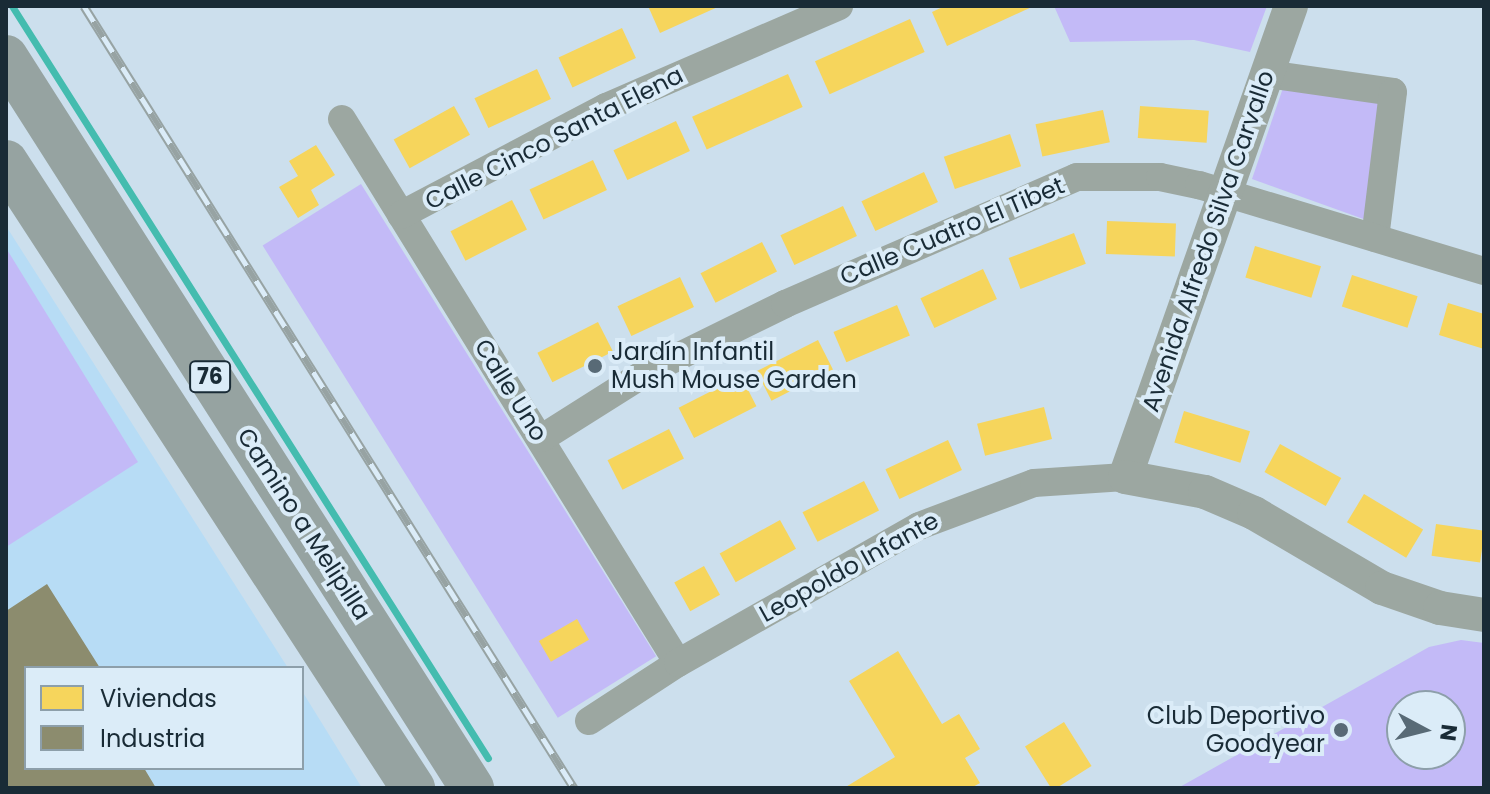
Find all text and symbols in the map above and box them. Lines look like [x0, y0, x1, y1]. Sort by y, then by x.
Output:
street label: Calle Cinco Santa Elena [420, 60, 688, 216]
street label: Avenida Alfredo Silva Carvallo [1136, 67, 1280, 415]
street label: Calle Cuatro El Tibet [836, 171, 1068, 291]
street label: Calle Uno [468, 334, 554, 446]
place label: Jardín Infantil Mush Mouse Garden [611, 338, 857, 394]
marker: Jardín Infantil Mush Mouse Garden [586, 357, 604, 375]
road number: 76 [188, 359, 232, 395]
street label: Camino a Melipilla [231, 423, 377, 625]
street label: Leopoldo Infante [754, 506, 944, 628]
legend [24, 666, 304, 770]
text: Viviendas [100, 682, 217, 715]
north arrow [1386, 690, 1466, 770]
place label: Club Deportivo Goodyear [1147, 702, 1325, 758]
marker: Club Deportivo Goodyear [1332, 721, 1350, 739]
text: Industria [100, 722, 205, 755]
text: N [1432, 723, 1465, 743]

